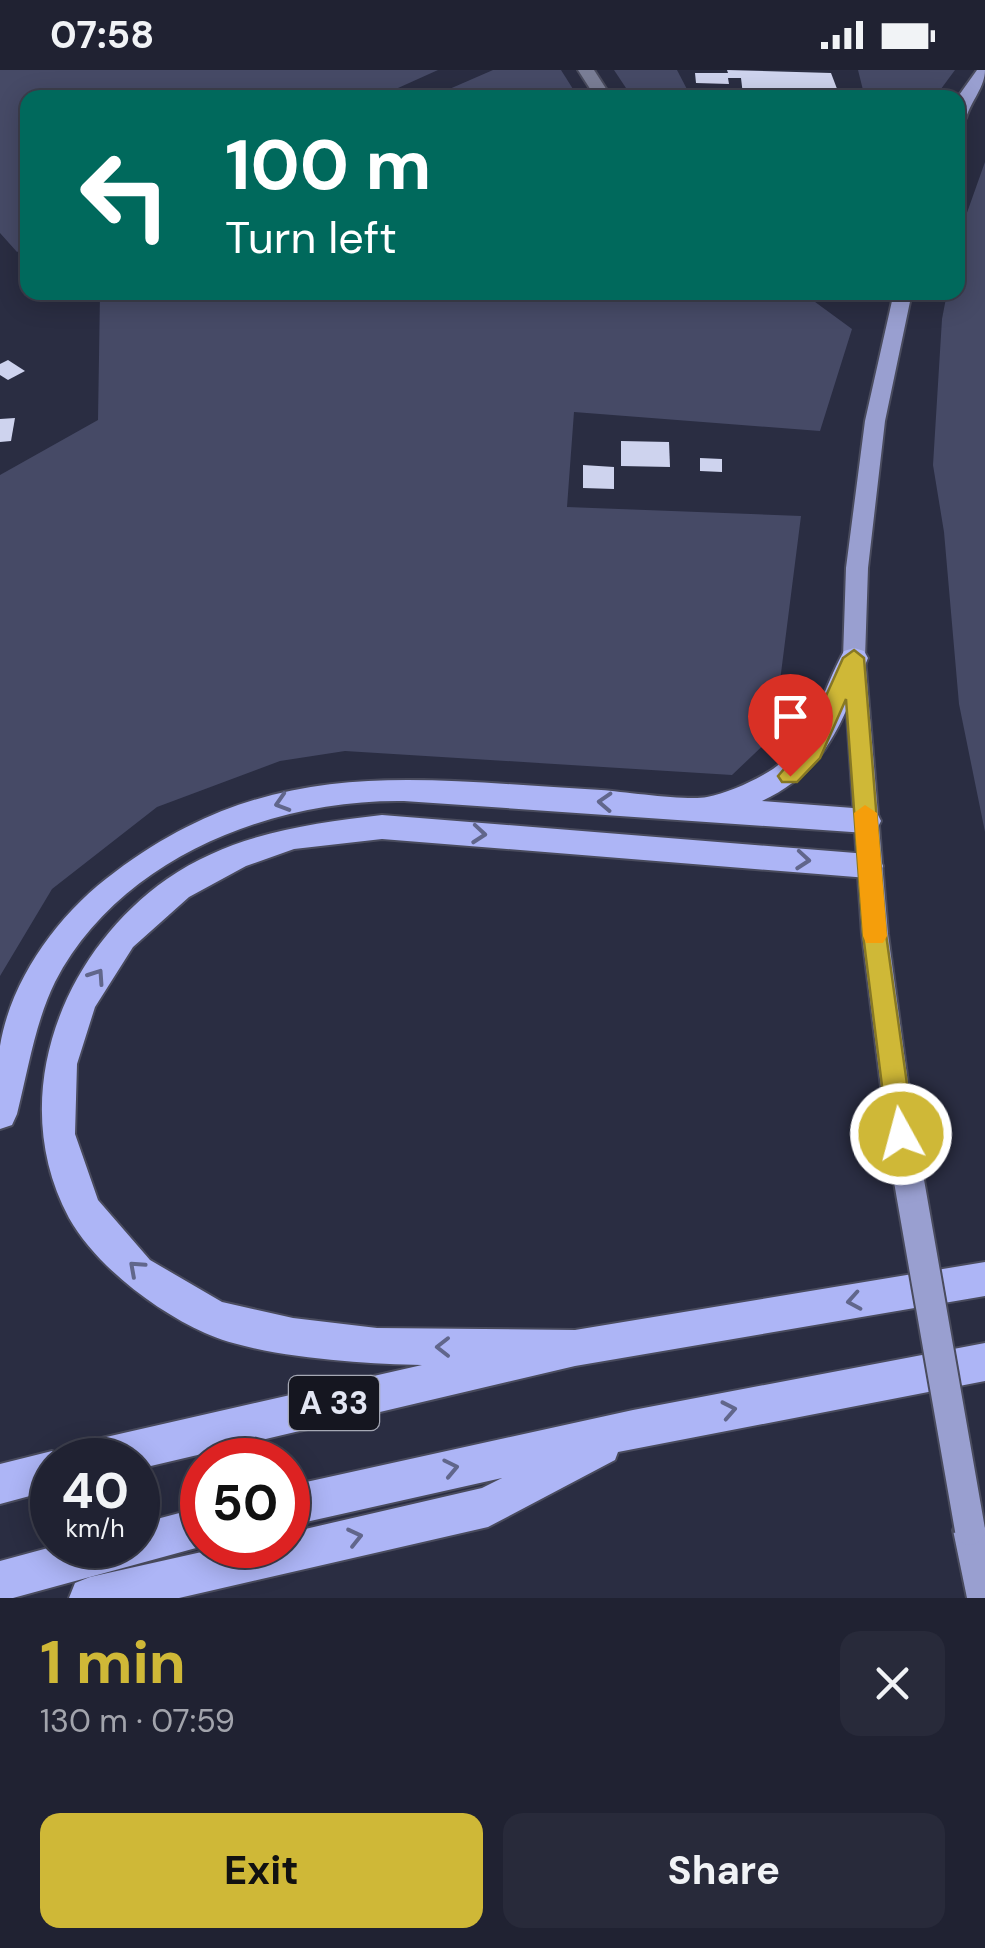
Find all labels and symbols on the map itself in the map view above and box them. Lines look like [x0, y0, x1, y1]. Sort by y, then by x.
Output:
pin [748, 674, 833, 777]
one-way arrow [274, 792, 291, 812]
one-way arrow [597, 792, 613, 813]
one-way arrow [471, 823, 487, 845]
one-way arrow [795, 849, 811, 871]
one-way arrow [84, 969, 103, 987]
position arrow [849, 1082, 953, 1186]
one-way arrow [129, 1261, 148, 1279]
one-way arrow [846, 1290, 863, 1311]
one-way arrow [434, 1336, 450, 1358]
road number: A 33 [289, 1376, 379, 1430]
one-way arrow [720, 1401, 737, 1422]
speed limit sign: 50 [180, 1438, 310, 1568]
one-way arrow [442, 1459, 459, 1480]
one-way arrow [346, 1528, 363, 1549]

